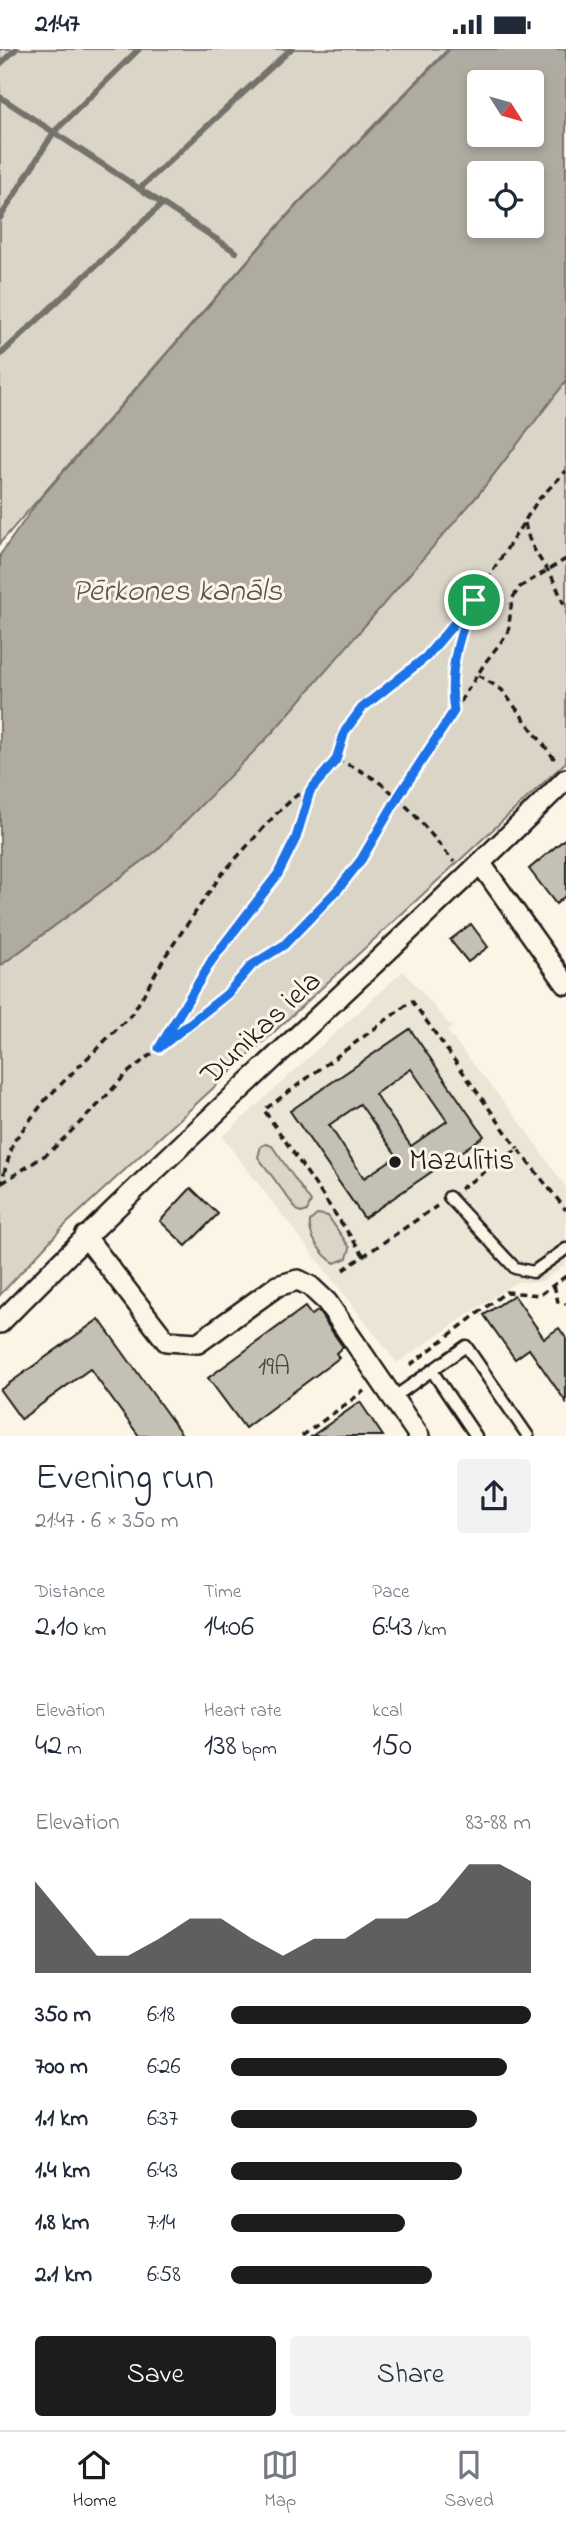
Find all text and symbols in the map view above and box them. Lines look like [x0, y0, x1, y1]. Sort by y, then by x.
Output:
text: 21:47 [35, 6, 80, 44]
north arrow [467, 70, 544, 147]
map controls [467, 70, 544, 238]
button: locate [467, 161, 544, 238]
water label: Pērkones kanāls [72, 569, 283, 616]
pin [444, 570, 504, 630]
icon: arrive [455, 581, 493, 619]
street label: Dunikas iela [191, 961, 332, 1097]
place label: Mazulītis [409, 1140, 514, 1184]
marker: Mazulītis [387, 1154, 403, 1170]
house number: 19A [258, 1349, 290, 1387]
text: Evening run [35, 1451, 214, 1507]
button: share [457, 1459, 531, 1533]
text: 21:47 · 6 × 350 m [35, 1505, 179, 1538]
text: Distance [35, 1579, 105, 1606]
text: Time [204, 1579, 241, 1606]
text: Pace [372, 1579, 409, 1606]
text: 2.10 [35, 1606, 79, 1650]
text: 14:06 [204, 1606, 254, 1650]
text: 6:43 [372, 1606, 413, 1650]
text: km [79, 1617, 106, 1644]
text: /km [413, 1617, 447, 1644]
text: Elevation [35, 1698, 105, 1725]
text: Heart rate [204, 1698, 282, 1725]
text: kcal [372, 1698, 403, 1725]
text: 42 [35, 1725, 62, 1769]
text: 138 [204, 1725, 237, 1769]
text: 150 [372, 1725, 412, 1769]
text: m [62, 1736, 82, 1763]
text: bpm [237, 1736, 277, 1763]
text: Elevation [35, 1807, 120, 1840]
text: 83–88 m [465, 1807, 531, 1840]
text: 350 m [35, 1999, 91, 2032]
text: 6:18 [147, 1999, 175, 2032]
text: 700 m [35, 2051, 88, 2084]
text: 6:26 [147, 2051, 181, 2084]
text: 1.1 km [35, 2103, 88, 2136]
text: 6:37 [147, 2103, 178, 2136]
text: 1.4 km [35, 2155, 90, 2188]
text: 6:43 [147, 2155, 178, 2188]
text: 1.8 km [35, 2207, 89, 2240]
text: 7:14 [147, 2207, 175, 2240]
text: 2.1 km [35, 2259, 92, 2292]
text: 6:58 [147, 2259, 181, 2292]
button: Save [35, 2336, 276, 2416]
button: Share [290, 2336, 531, 2416]
tab: Home [72, 2446, 117, 2515]
tab: Map [261, 2446, 299, 2515]
tab: Saved [444, 2446, 494, 2515]

